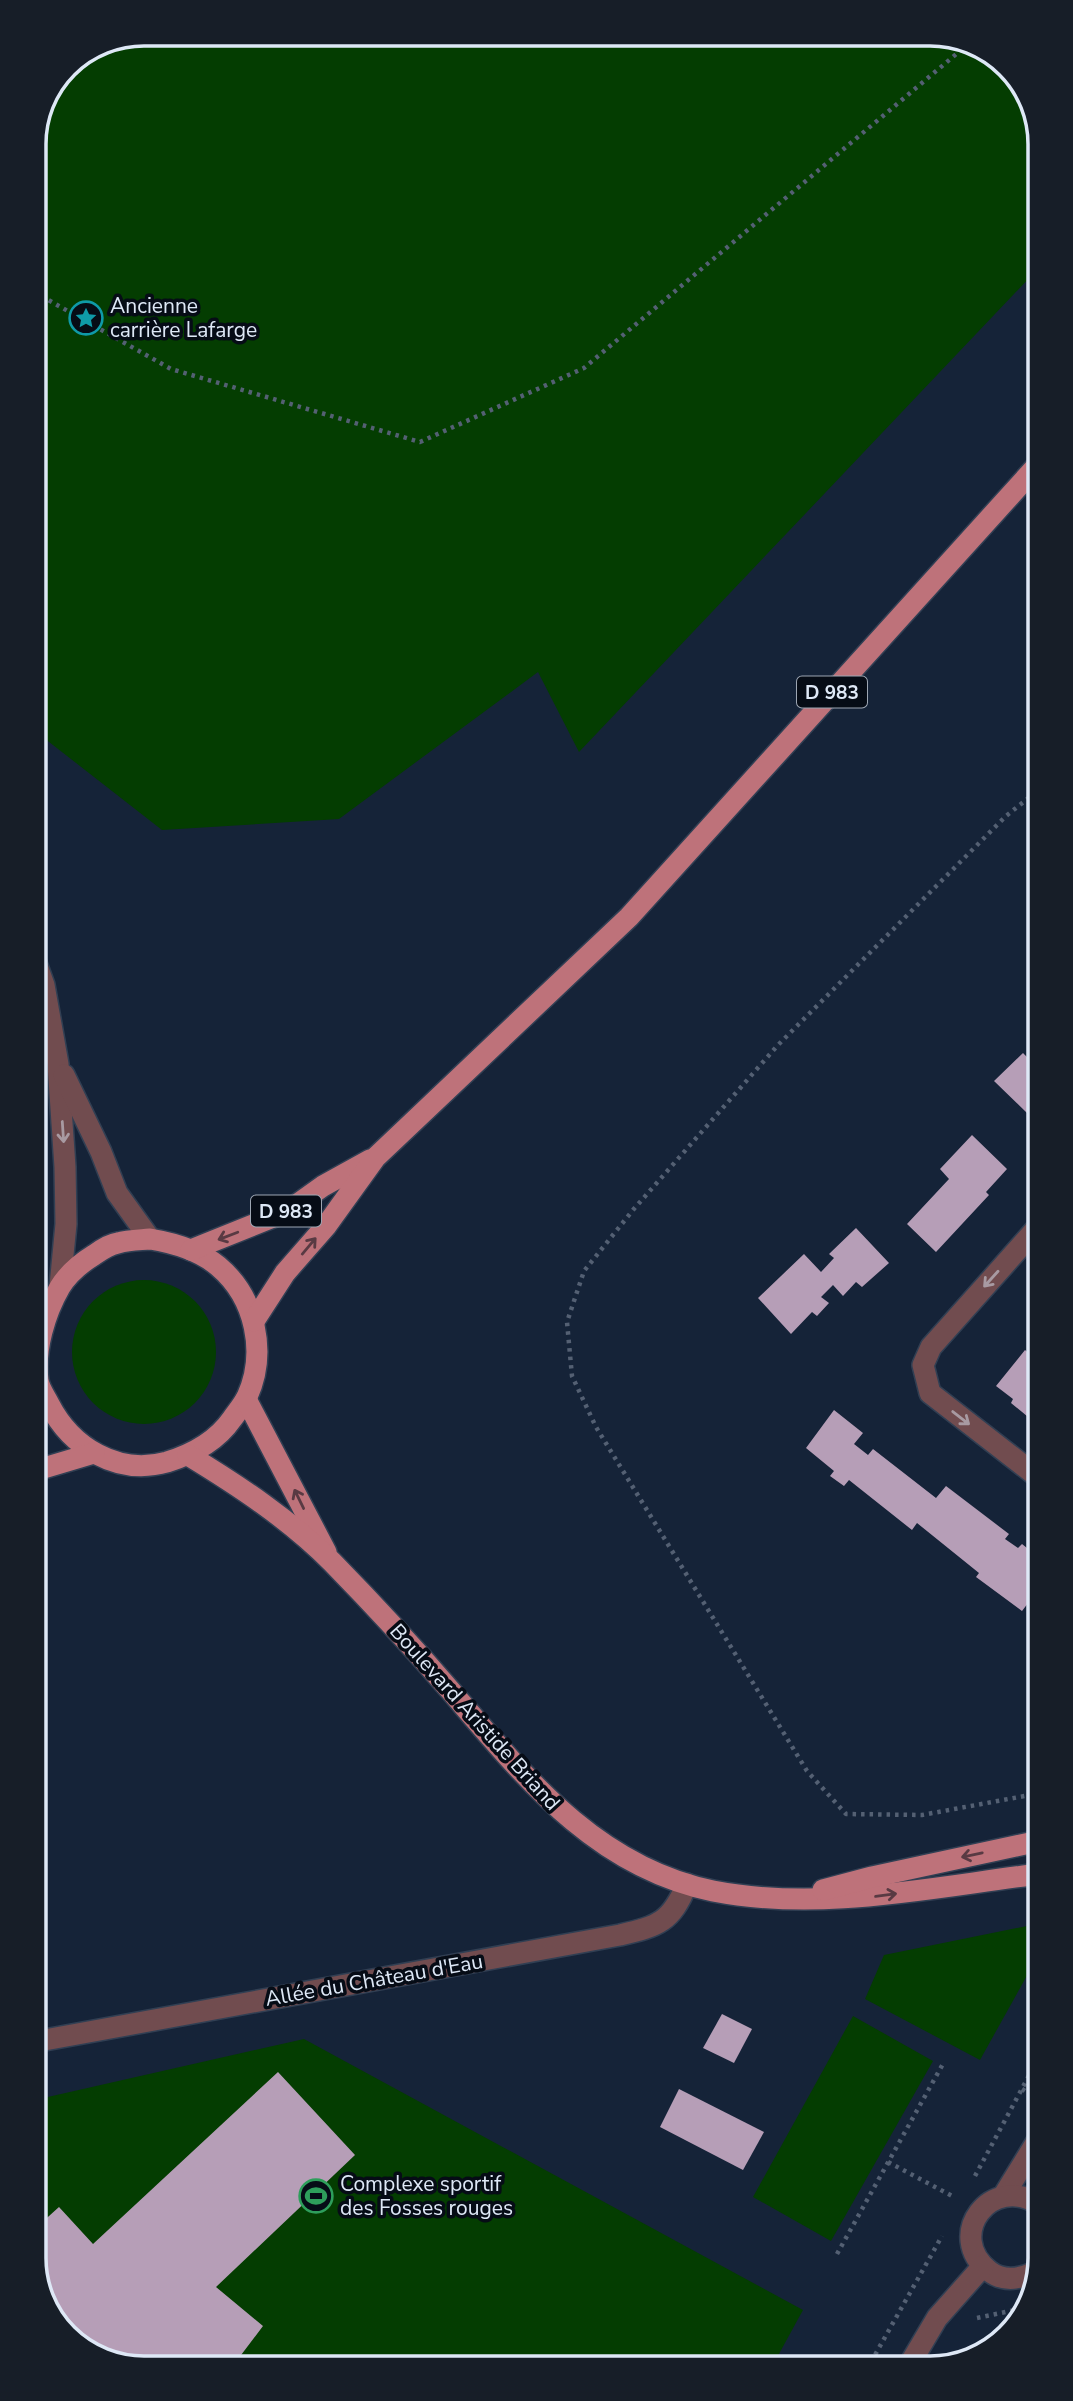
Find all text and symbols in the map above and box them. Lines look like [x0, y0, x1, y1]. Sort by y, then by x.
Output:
place label: Ancienne carrière Lafarge [110, 292, 257, 344]
place icon: Ancienne carrière Lafarge [67, 299, 105, 337]
road number: D 983 [797, 677, 867, 708]
one-way arrow [57, 1120, 70, 1143]
road number: D 983 [251, 1196, 321, 1226]
one-way arrow [218, 1230, 240, 1243]
one-way arrow [301, 1237, 317, 1255]
one-way arrow [984, 1269, 1000, 1287]
one-way arrow [951, 1410, 970, 1425]
one-way arrow [292, 1489, 306, 1510]
street label: Boulevard Aristide Briand [384, 1618, 566, 1816]
one-way arrow [961, 1848, 984, 1862]
one-way arrow [875, 1888, 897, 1901]
street label: Allée du Château d'Eau [263, 1947, 485, 2013]
place label: Complexe sportif des Fosses rouges [340, 2170, 513, 2222]
sports icon: Complexe sportif des Fosses rouges [297, 2177, 335, 2215]

